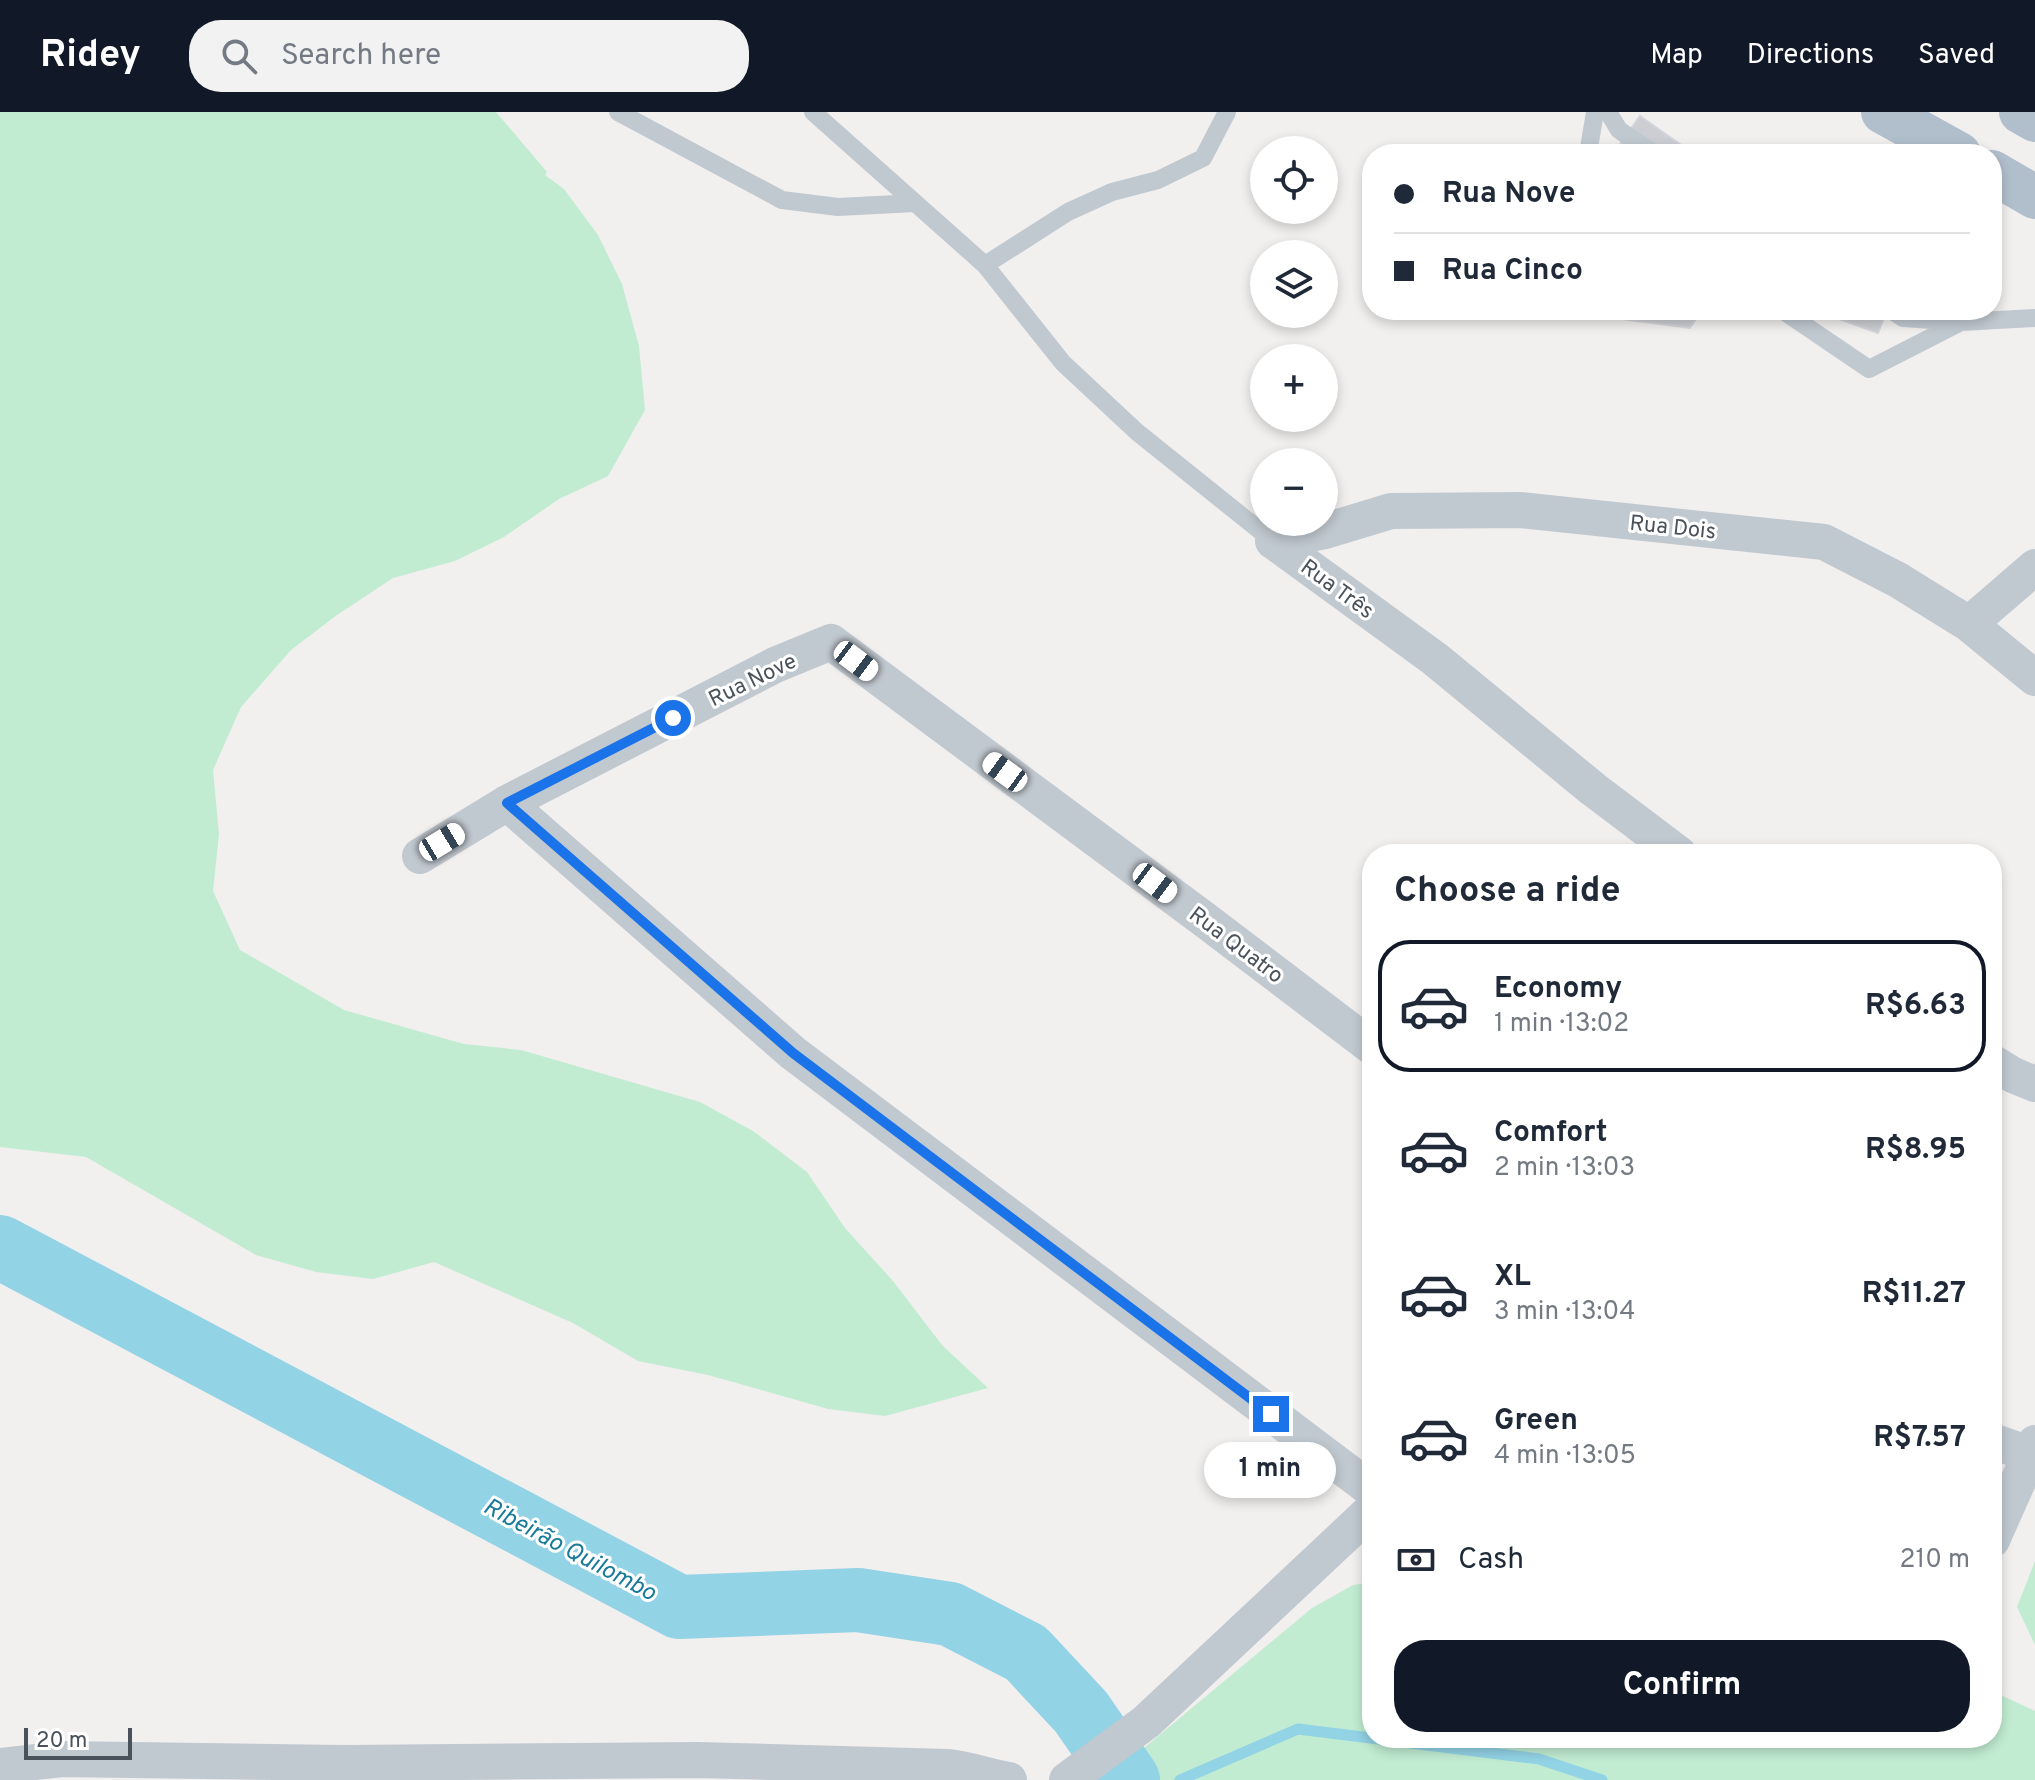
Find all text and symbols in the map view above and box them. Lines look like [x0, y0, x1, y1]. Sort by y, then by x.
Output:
search box [189, 20, 749, 92]
text: Ridey [40, 32, 141, 81]
icon: search [217, 34, 261, 78]
text: Search here [281, 38, 441, 75]
text: Map [1650, 38, 1703, 74]
text: Directions [1747, 38, 1874, 74]
text: Saved [1918, 38, 1995, 74]
map controls [1250, 136, 1338, 536]
button: locate [1250, 136, 1338, 224]
text: Rua Nove [1442, 176, 1575, 213]
button: layers [1250, 240, 1338, 328]
text: Rua Cinco [1442, 253, 1583, 290]
button: + [1250, 344, 1338, 432]
button: − [1250, 448, 1338, 536]
street label: Rua Dois [1628, 511, 1717, 546]
street label: Rua Três [1294, 554, 1379, 626]
car [830, 637, 882, 685]
street label: Rua Nove [705, 648, 801, 714]
route start [655, 700, 691, 736]
car [979, 748, 1031, 796]
car [415, 819, 469, 865]
car [1129, 859, 1181, 907]
text: Choose a ride [1394, 869, 1620, 915]
street label: Rua Quatro [1183, 902, 1288, 990]
icon: car [1398, 970, 1470, 1042]
text: Economy [1494, 971, 1622, 1008]
text: R$6.63 [1865, 988, 1966, 1025]
text: 1 min · 13:02 [1494, 1008, 1629, 1041]
icon: car [1398, 1114, 1470, 1186]
text: Comfort [1494, 1115, 1607, 1152]
text: R$8.95 [1865, 1132, 1966, 1169]
text: 2 min · 13:03 [1494, 1152, 1635, 1185]
icon: car [1398, 1258, 1470, 1330]
text: XL [1494, 1259, 1531, 1296]
text: R$11.27 [1862, 1276, 1966, 1313]
text: 3 min · 13:04 [1494, 1296, 1635, 1329]
route end [1253, 1396, 1289, 1432]
icon: car [1398, 1402, 1470, 1474]
text: Green [1494, 1403, 1578, 1440]
text: R$7.57 [1873, 1420, 1966, 1457]
text: 4 min · 13:05 [1494, 1440, 1636, 1473]
callout: 1 min [1205, 1442, 1337, 1498]
text: 1 min [1239, 1453, 1301, 1486]
water label: Ribeirão Quilombo [477, 1493, 661, 1609]
icon: cash [1394, 1538, 1438, 1582]
text: Cash [1458, 1542, 1524, 1579]
text: 210 m [1900, 1544, 1970, 1577]
button: Confirm [1394, 1640, 1970, 1732]
scale bar [24, 1724, 132, 1760]
text: 20 m [36, 1728, 87, 1755]

